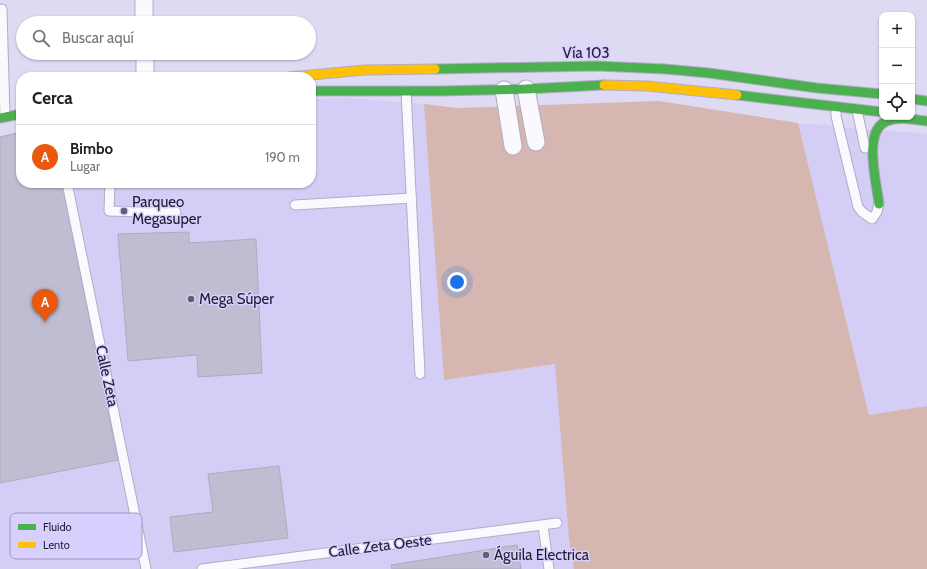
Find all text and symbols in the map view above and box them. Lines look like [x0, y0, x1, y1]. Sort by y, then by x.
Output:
map controls [879, 12, 915, 120]
button: + [879, 12, 915, 48]
search box [16, 16, 316, 60]
icon: search [30, 27, 52, 49]
text: Buscar aquí [62, 29, 134, 47]
street label: Vía 103 [562, 44, 610, 62]
button: − [879, 48, 915, 84]
button: locate [879, 84, 915, 120]
text: Cerca [32, 88, 73, 108]
text: Bimbo [70, 140, 113, 158]
text: A [41, 149, 49, 165]
text: 190 m [265, 149, 300, 165]
text: Lugar [70, 158, 100, 174]
place label: Parqueo Megasuper [132, 193, 201, 228]
marker: Parqueo Megasuper [119, 206, 129, 216]
your location [447, 272, 467, 292]
pin: A [32, 289, 58, 322]
place label: Mega Súper [199, 290, 274, 308]
marker: Mega Súper [186, 294, 196, 304]
street label: Calle Zeta [92, 344, 122, 409]
legend [10, 513, 142, 559]
text: Fluido [43, 520, 72, 534]
street label: Calle Zeta Oeste [327, 531, 433, 561]
text: Lento [43, 538, 70, 552]
place label: Águila Electrica [494, 545, 590, 564]
marker: Águila Electrica [481, 550, 491, 560]

